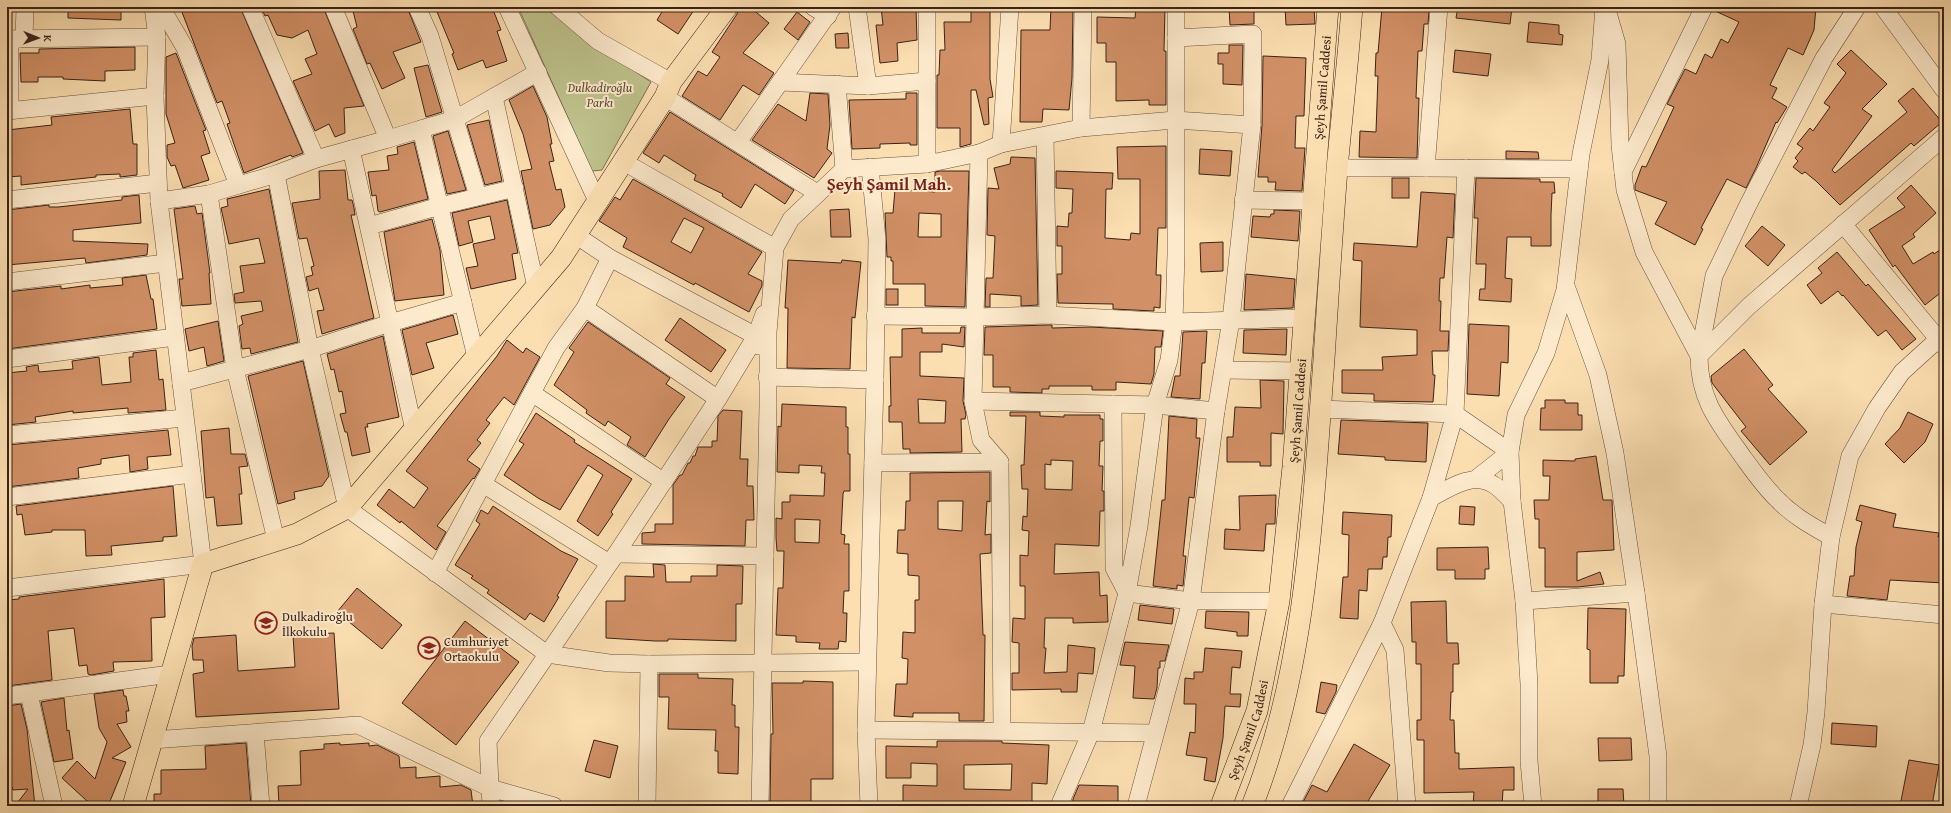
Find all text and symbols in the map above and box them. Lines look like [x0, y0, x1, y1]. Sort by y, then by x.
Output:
north arrow [18, 18, 58, 58]
street label: Şeyh Şamil Caddesi [1309, 34, 1336, 140]
text: K [40, 35, 56, 42]
park label: Dulkadiroğlu Parkı [567, 78, 633, 112]
district label: Şeyh Şamil Mah. [827, 171, 951, 196]
street label: Şeyh Şamil Caddesi [1284, 358, 1311, 464]
place label: Dulkadiroğlu İlkokulu [282, 607, 353, 641]
school or university icon: Dulkadiroğlu İlkokulu [253, 610, 279, 636]
place label: Cumhuriyet Ortaokulu [444, 632, 509, 666]
school or university icon: Cumhuriyet Ortaokulu [416, 635, 442, 661]
street label: Şeyh Şamil Caddesi [1223, 678, 1273, 783]

